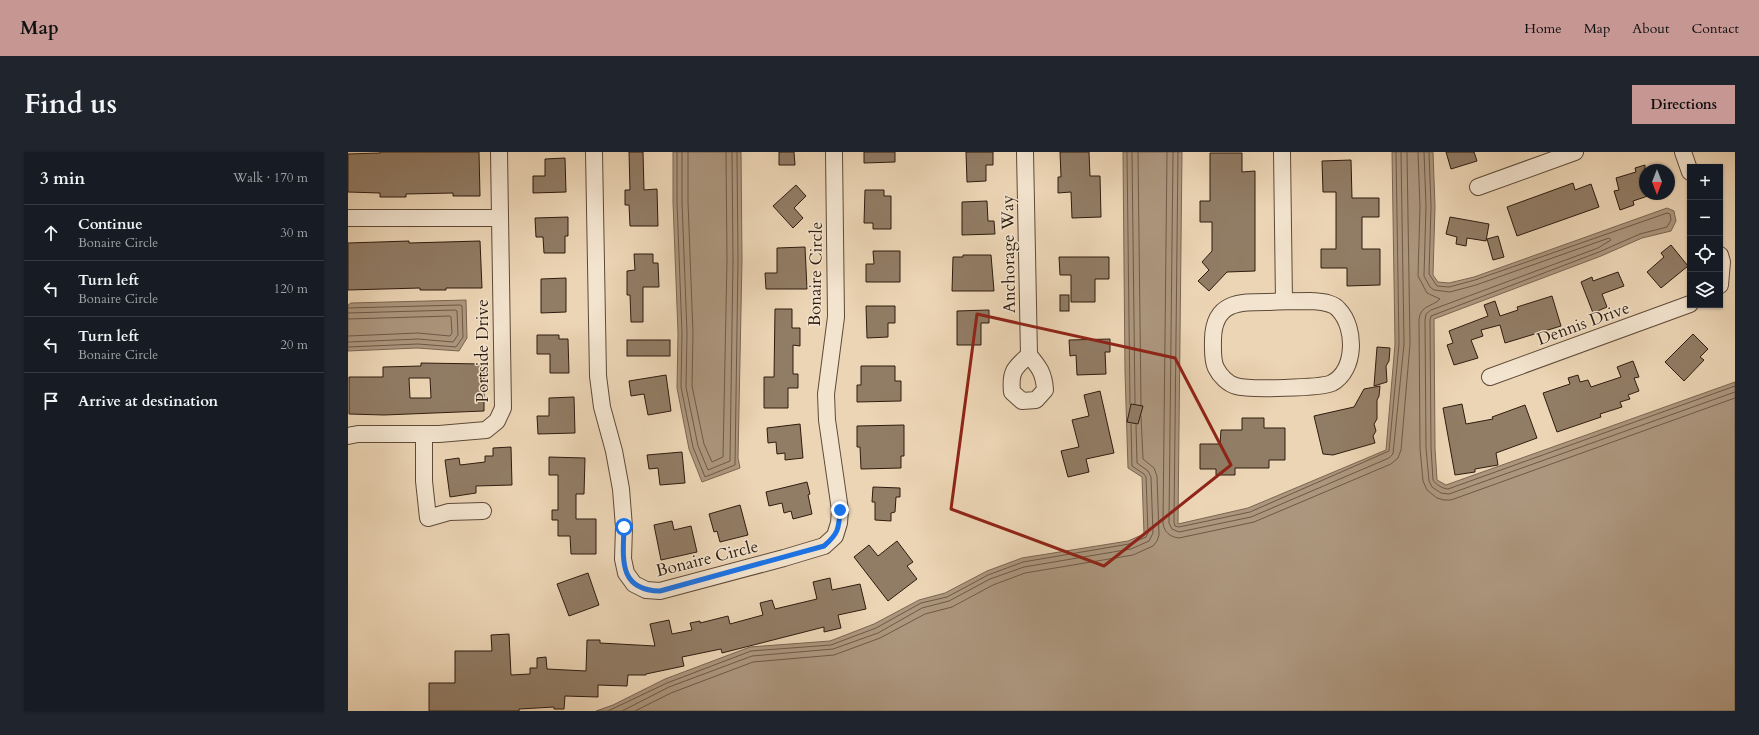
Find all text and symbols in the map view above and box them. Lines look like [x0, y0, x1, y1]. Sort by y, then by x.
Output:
text: Map [20, 15, 59, 41]
text: Home [1524, 19, 1562, 38]
text: Map [1584, 19, 1610, 38]
text: About [1632, 19, 1669, 38]
text: Contact [1691, 19, 1739, 38]
text: Find us [24, 85, 117, 123]
button: Directions [1632, 85, 1735, 124]
north arrow [1639, 164, 1675, 200]
map controls [1687, 164, 1723, 308]
button: + [1687, 164, 1723, 200]
text: 3 min [40, 167, 85, 190]
text: Walk · 170 m [233, 169, 308, 187]
street label: Anchorage Way [996, 195, 1021, 313]
button: − [1687, 200, 1723, 236]
text: Continue [78, 214, 143, 234]
street label: Bonaire Circle [803, 221, 828, 327]
icon: ahead [40, 222, 62, 244]
text: 30 m [280, 224, 308, 242]
text: Bonaire Circle [78, 234, 158, 252]
button: locate [1687, 236, 1723, 272]
text: Turn left [78, 270, 139, 290]
button: layers [1687, 272, 1723, 308]
icon: left [40, 278, 62, 300]
text: 120 m [274, 280, 308, 298]
text: Bonaire Circle [78, 290, 158, 308]
street label: Dennis Drive [1534, 296, 1633, 351]
street label: Portside Drive [471, 299, 494, 403]
text: Turn left [78, 326, 139, 346]
icon: left [40, 334, 62, 356]
text: 20 m [280, 336, 308, 354]
text: Bonaire Circle [78, 346, 158, 364]
icon: arrive [40, 390, 62, 412]
text: Arrive at destination [78, 391, 218, 411]
route end [831, 501, 849, 519]
route start [615, 518, 633, 536]
street label: Bonaire Circle [653, 535, 761, 582]

